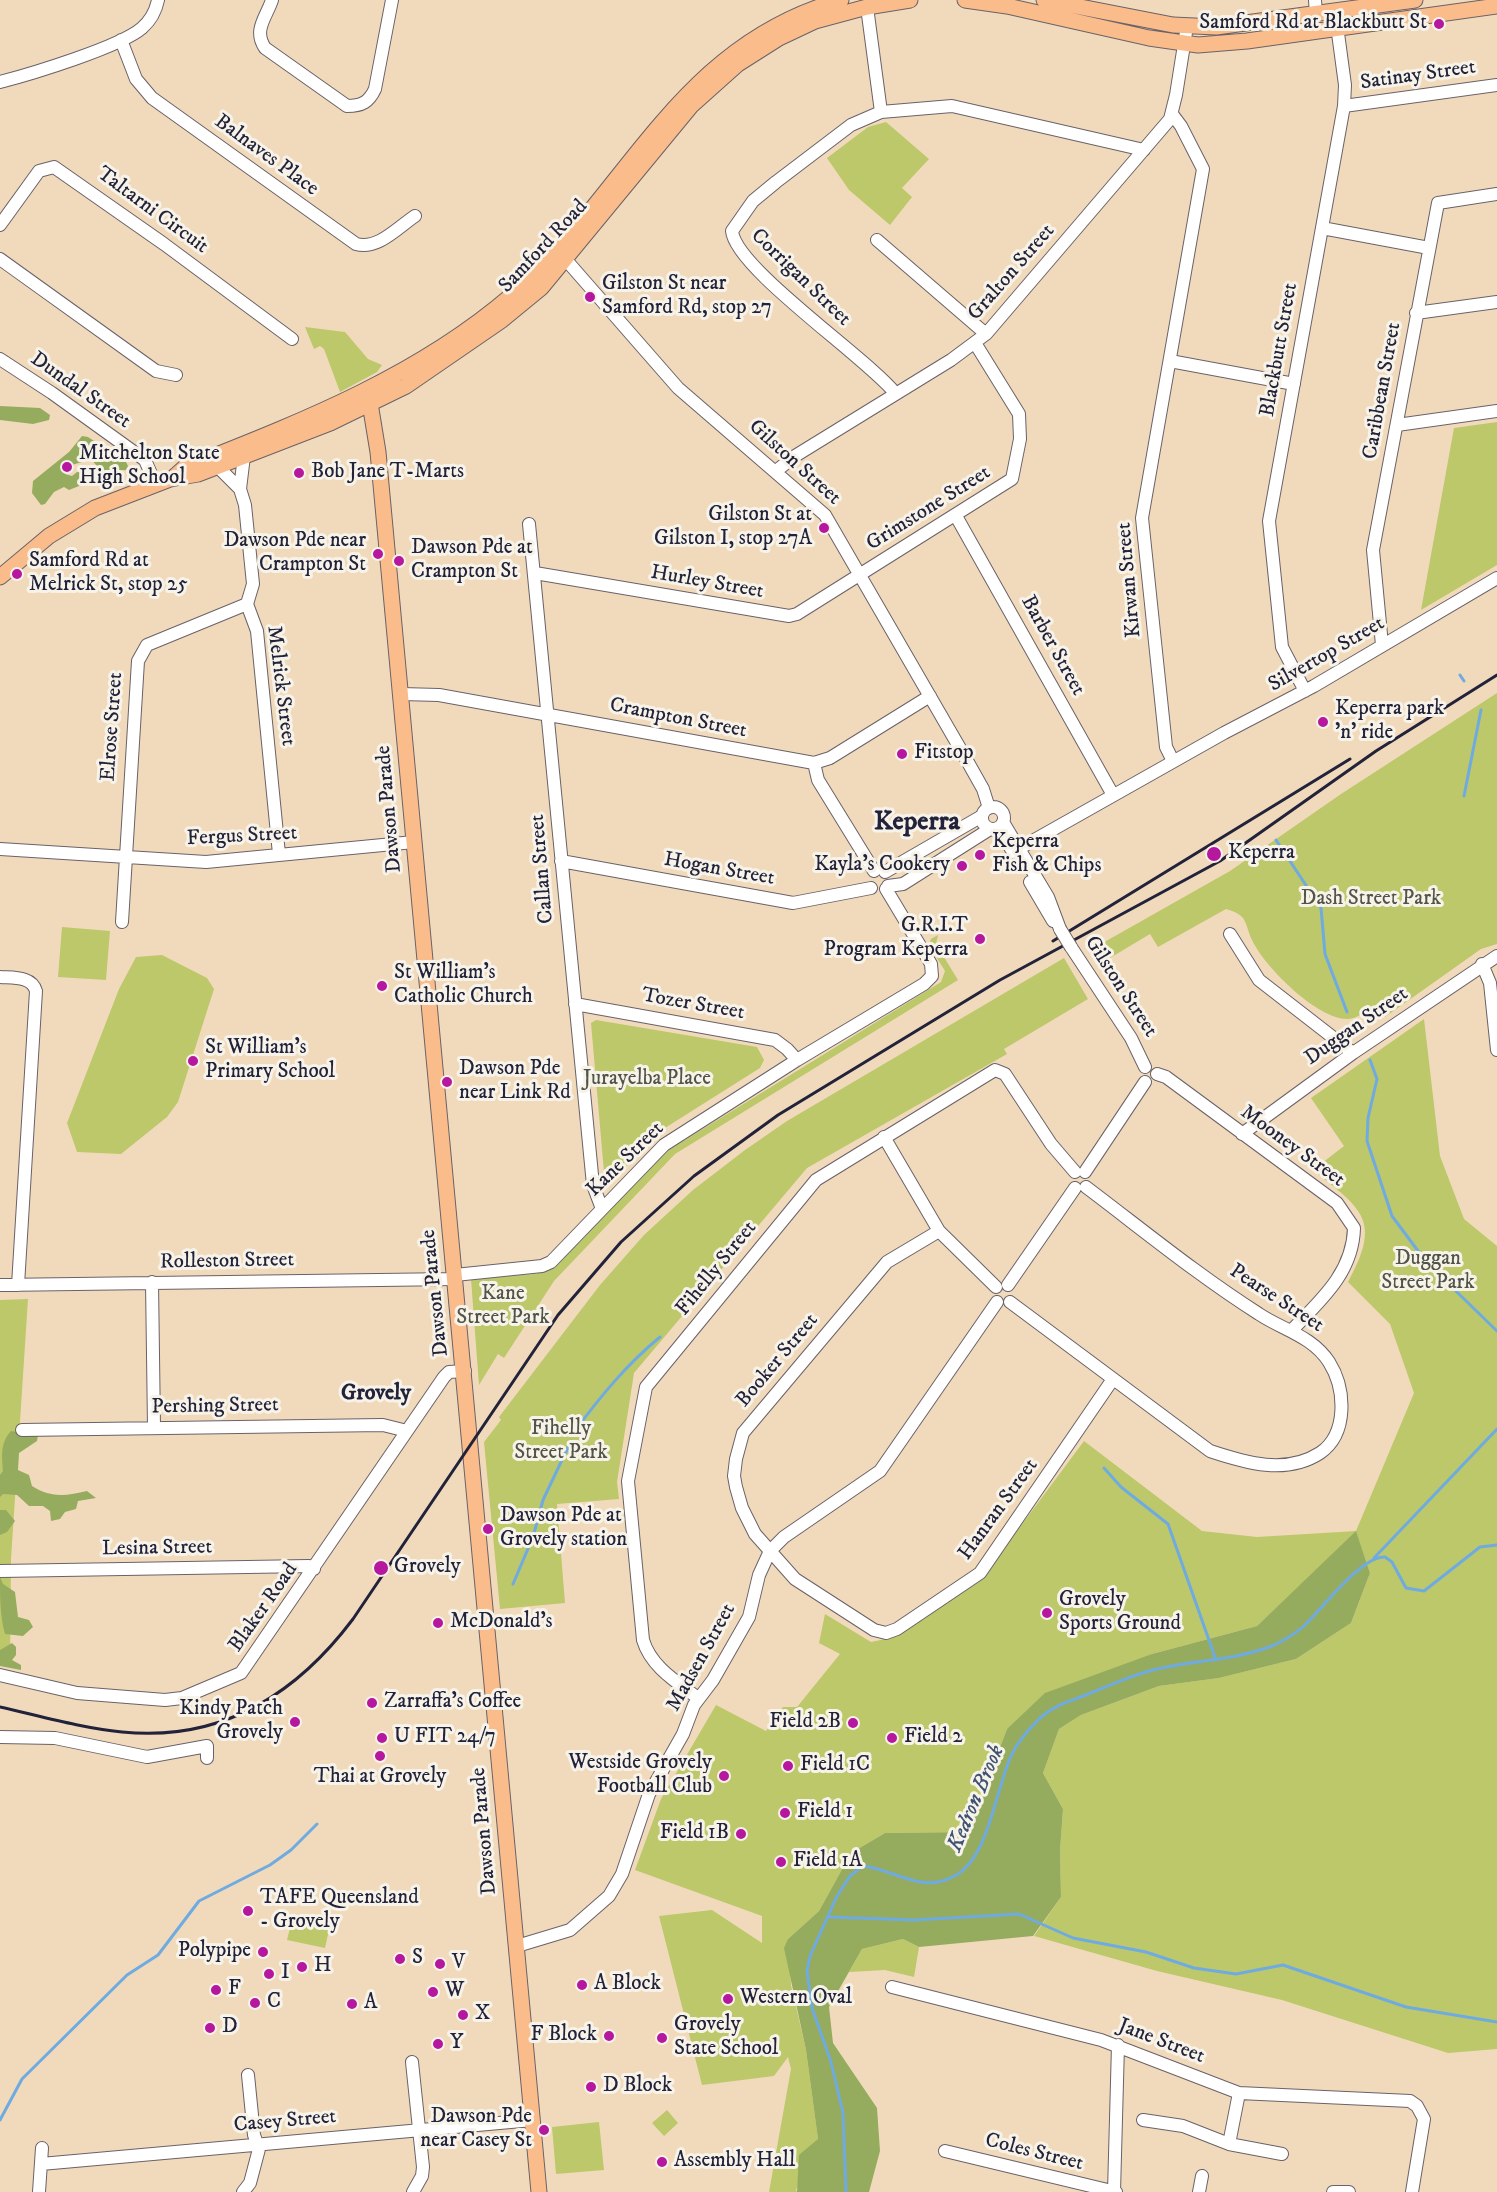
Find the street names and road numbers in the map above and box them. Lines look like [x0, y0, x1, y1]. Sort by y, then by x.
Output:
street label: Satinay Street [1359, 55, 1477, 97]
street label: Balnaves Place [209, 110, 323, 202]
street label: Taltarni Circuit [91, 162, 213, 260]
street label: Samford Road [494, 195, 594, 299]
street label: Gralton Street [963, 220, 1061, 326]
street label: Corrigan Street [745, 224, 855, 332]
street label: Blackbutt Street [1256, 281, 1304, 419]
street label: Caribbean Street [1359, 321, 1407, 461]
street label: Dundal Street [25, 347, 135, 435]
street label: Gilston Street [743, 415, 845, 511]
street label: Grimstone Street [862, 461, 996, 557]
street label: Kirwan Street [1112, 521, 1148, 639]
street label: Hurley Street [649, 561, 765, 605]
street label: Barber Street [1014, 592, 1090, 700]
street label: Silvertop Street [1264, 612, 1390, 698]
street label: Melrick Street [260, 625, 300, 747]
street label: Elrose Street [97, 672, 129, 782]
street label: Crampton Street [607, 693, 749, 745]
street label: Dawson Parade [372, 744, 408, 874]
street label: Callan Street [526, 813, 560, 925]
street label: Fergus Street [186, 822, 298, 852]
street label: Hogan Street [662, 848, 776, 892]
street label: Gilston Street [1078, 932, 1162, 1042]
street label: Duggan Street [1301, 982, 1413, 1072]
street label: Tozer Street [640, 984, 746, 1026]
street label: Mooney Street [1235, 1101, 1349, 1193]
street label: Kane Street [582, 1117, 670, 1203]
street label: Fihelly Street [671, 1217, 763, 1321]
street label: Dawson Parade [417, 1228, 455, 1358]
street label: Rolleston Street [160, 1248, 294, 1276]
street label: Pearse Street [1224, 1259, 1328, 1339]
street label: Booker Street [732, 1309, 824, 1413]
street label: Pershing Street [151, 1393, 279, 1421]
street label: Hanran Street [954, 1454, 1044, 1566]
street label: Lesina Street [102, 1535, 212, 1563]
street label: Blaker Road [224, 1559, 304, 1657]
street label: Madsen Street [662, 1600, 742, 1716]
street label: Dawson Parade [467, 1766, 503, 1896]
street label: Jane Street [1114, 2014, 1208, 2070]
street label: Casey Street [233, 2105, 337, 2139]
street label: Coles Street [982, 2129, 1086, 2177]

